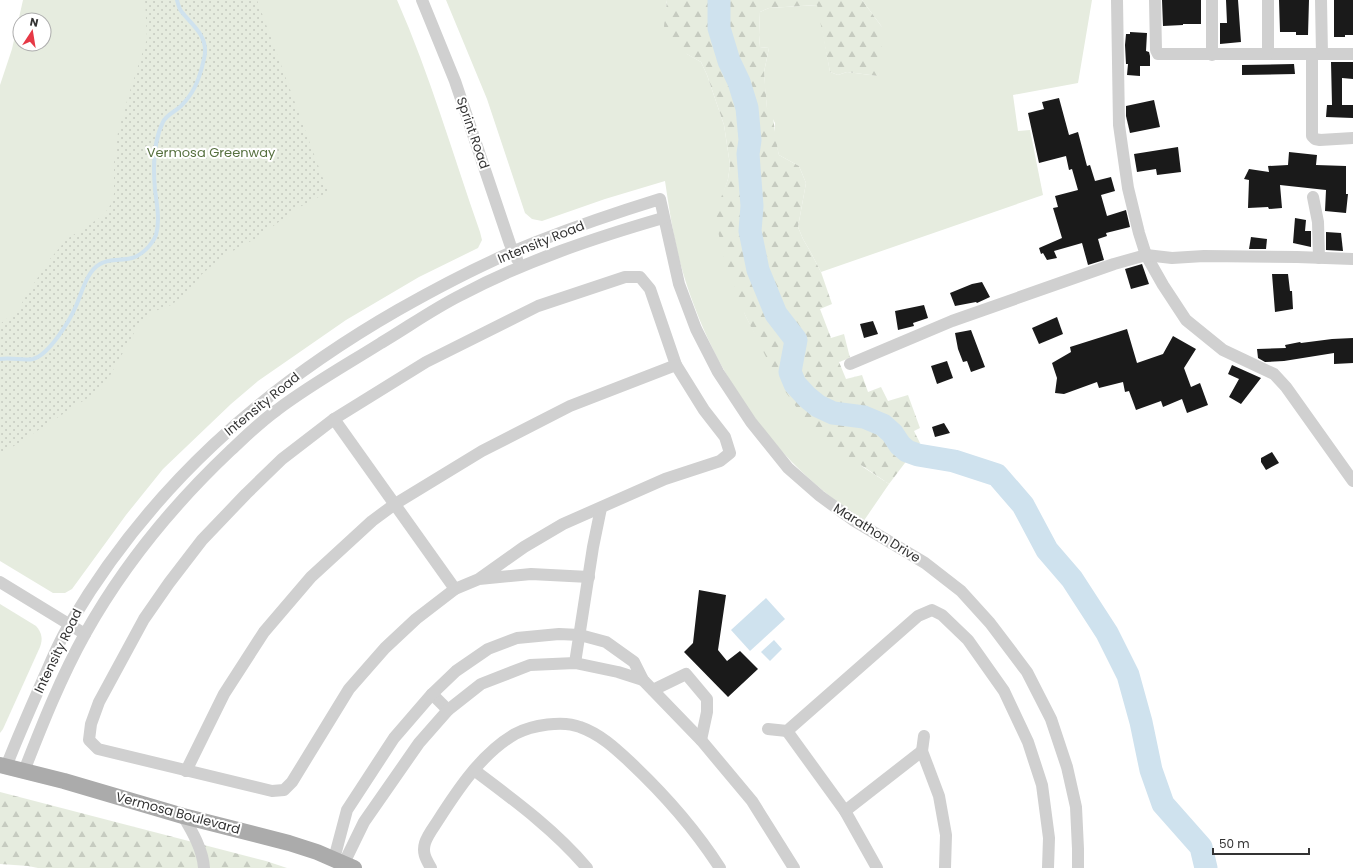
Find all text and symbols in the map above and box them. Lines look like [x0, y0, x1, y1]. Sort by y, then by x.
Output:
north arrow [12, 12, 52, 52]
text: N [28, 14, 40, 31]
street label: Sprint Road [452, 95, 494, 171]
park label: Vermosa Greenway [147, 143, 276, 162]
street label: Intensity Road [495, 216, 587, 268]
street label: Intensity Road [220, 368, 304, 440]
street label: Marathon Drive [830, 499, 924, 567]
street label: Intensity Road [29, 606, 87, 696]
street label: Vermosa Boulevard [114, 787, 242, 839]
scale bar [1213, 830, 1309, 856]
text: 50 m [1219, 835, 1250, 852]

